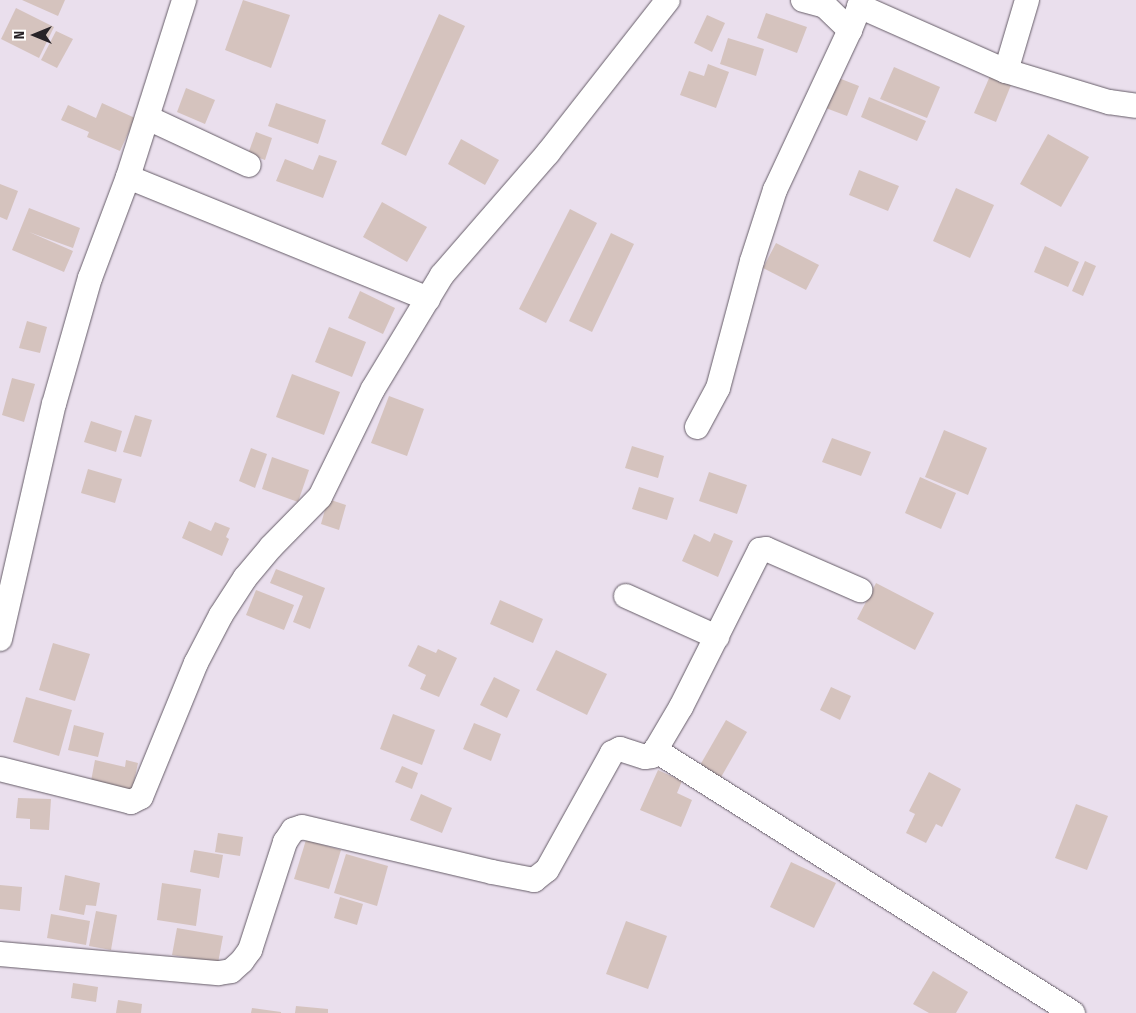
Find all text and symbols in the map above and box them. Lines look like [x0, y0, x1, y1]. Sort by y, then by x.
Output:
north arrow [10, 10, 60, 60]
text: N [11, 31, 28, 39]

